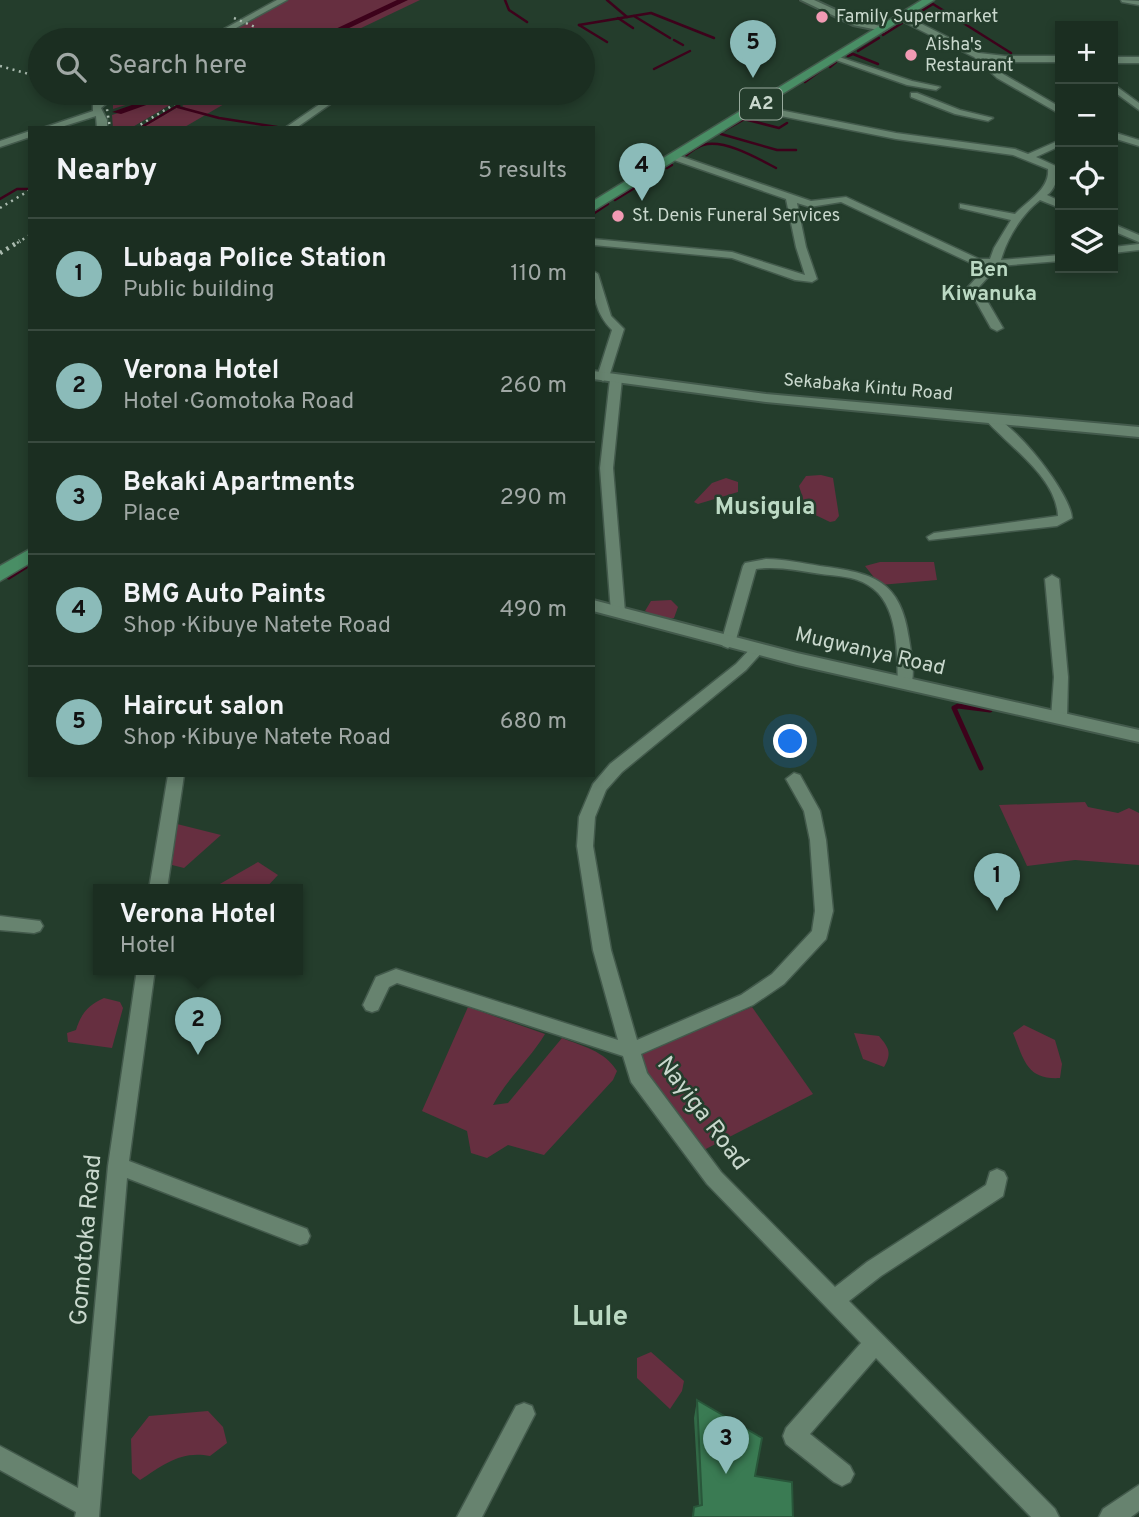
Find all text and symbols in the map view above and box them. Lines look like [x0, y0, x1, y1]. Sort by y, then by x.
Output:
place label: Family Supermarket [836, 6, 998, 29]
marker: Family Supermarket [814, 9, 830, 25]
pin: 5 [730, 20, 776, 78]
map controls [1055, 21, 1118, 273]
button: + [1055, 21, 1118, 84]
search box [28, 28, 595, 105]
place label: Aisha's Restaurant [925, 34, 1014, 78]
marker: Aisha's Restaurant [903, 47, 919, 63]
icon: search [52, 48, 90, 86]
text: Search here [108, 50, 247, 83]
button: − [1055, 84, 1118, 147]
road number: A2 [740, 88, 782, 120]
pin: 4 [619, 143, 665, 201]
button: locate [1055, 147, 1118, 210]
text: Nearby [56, 153, 157, 190]
text: 5 results [478, 157, 567, 186]
place label: St. Denis Funeral Services [632, 205, 840, 228]
marker: St. Denis Funeral Services [610, 208, 626, 224]
button: layers [1055, 210, 1118, 273]
text: Lubaga Police Station [123, 243, 387, 276]
district label: Ben Kiwanuka [941, 257, 1037, 308]
text: 1 [74, 260, 84, 289]
text: 110 m [510, 260, 567, 289]
text: Public building [123, 276, 275, 305]
text: Verona Hotel [123, 355, 279, 388]
street label: Sekabaka Kintu Road [782, 369, 954, 407]
text: 2 [72, 372, 86, 401]
text: 260 m [500, 372, 567, 401]
text: Hotel · Gomotoka Road [123, 388, 354, 417]
text: Bekaki Apartments [123, 467, 355, 500]
text: 3 [72, 484, 86, 513]
text: 290 m [500, 484, 567, 513]
district label: Musigula [715, 493, 815, 523]
text: Place [123, 500, 180, 529]
text: BMG Auto Paints [123, 579, 326, 612]
text: 4 [72, 596, 86, 625]
text: 490 m [500, 596, 567, 625]
text: Shop · Kibuye Natete Road [123, 612, 391, 641]
street label: Mugwanya Road [792, 622, 948, 682]
text: Haircut salon [123, 691, 284, 724]
text: 5 [72, 708, 86, 737]
text: 680 m [500, 708, 567, 737]
text: Shop · Kibuye Natete Road [123, 724, 391, 753]
your location [773, 724, 807, 758]
pin: 1 [974, 853, 1020, 911]
popup [93, 884, 303, 975]
text: Verona Hotel [120, 899, 276, 932]
text: Hotel [120, 932, 175, 961]
pin: 2 [175, 997, 221, 1055]
street label: Nayiga Road [649, 1051, 755, 1177]
street label: Gomotoka Road [65, 1153, 109, 1327]
district label: Lule [572, 1300, 628, 1336]
pin: 3 [703, 1416, 749, 1474]

